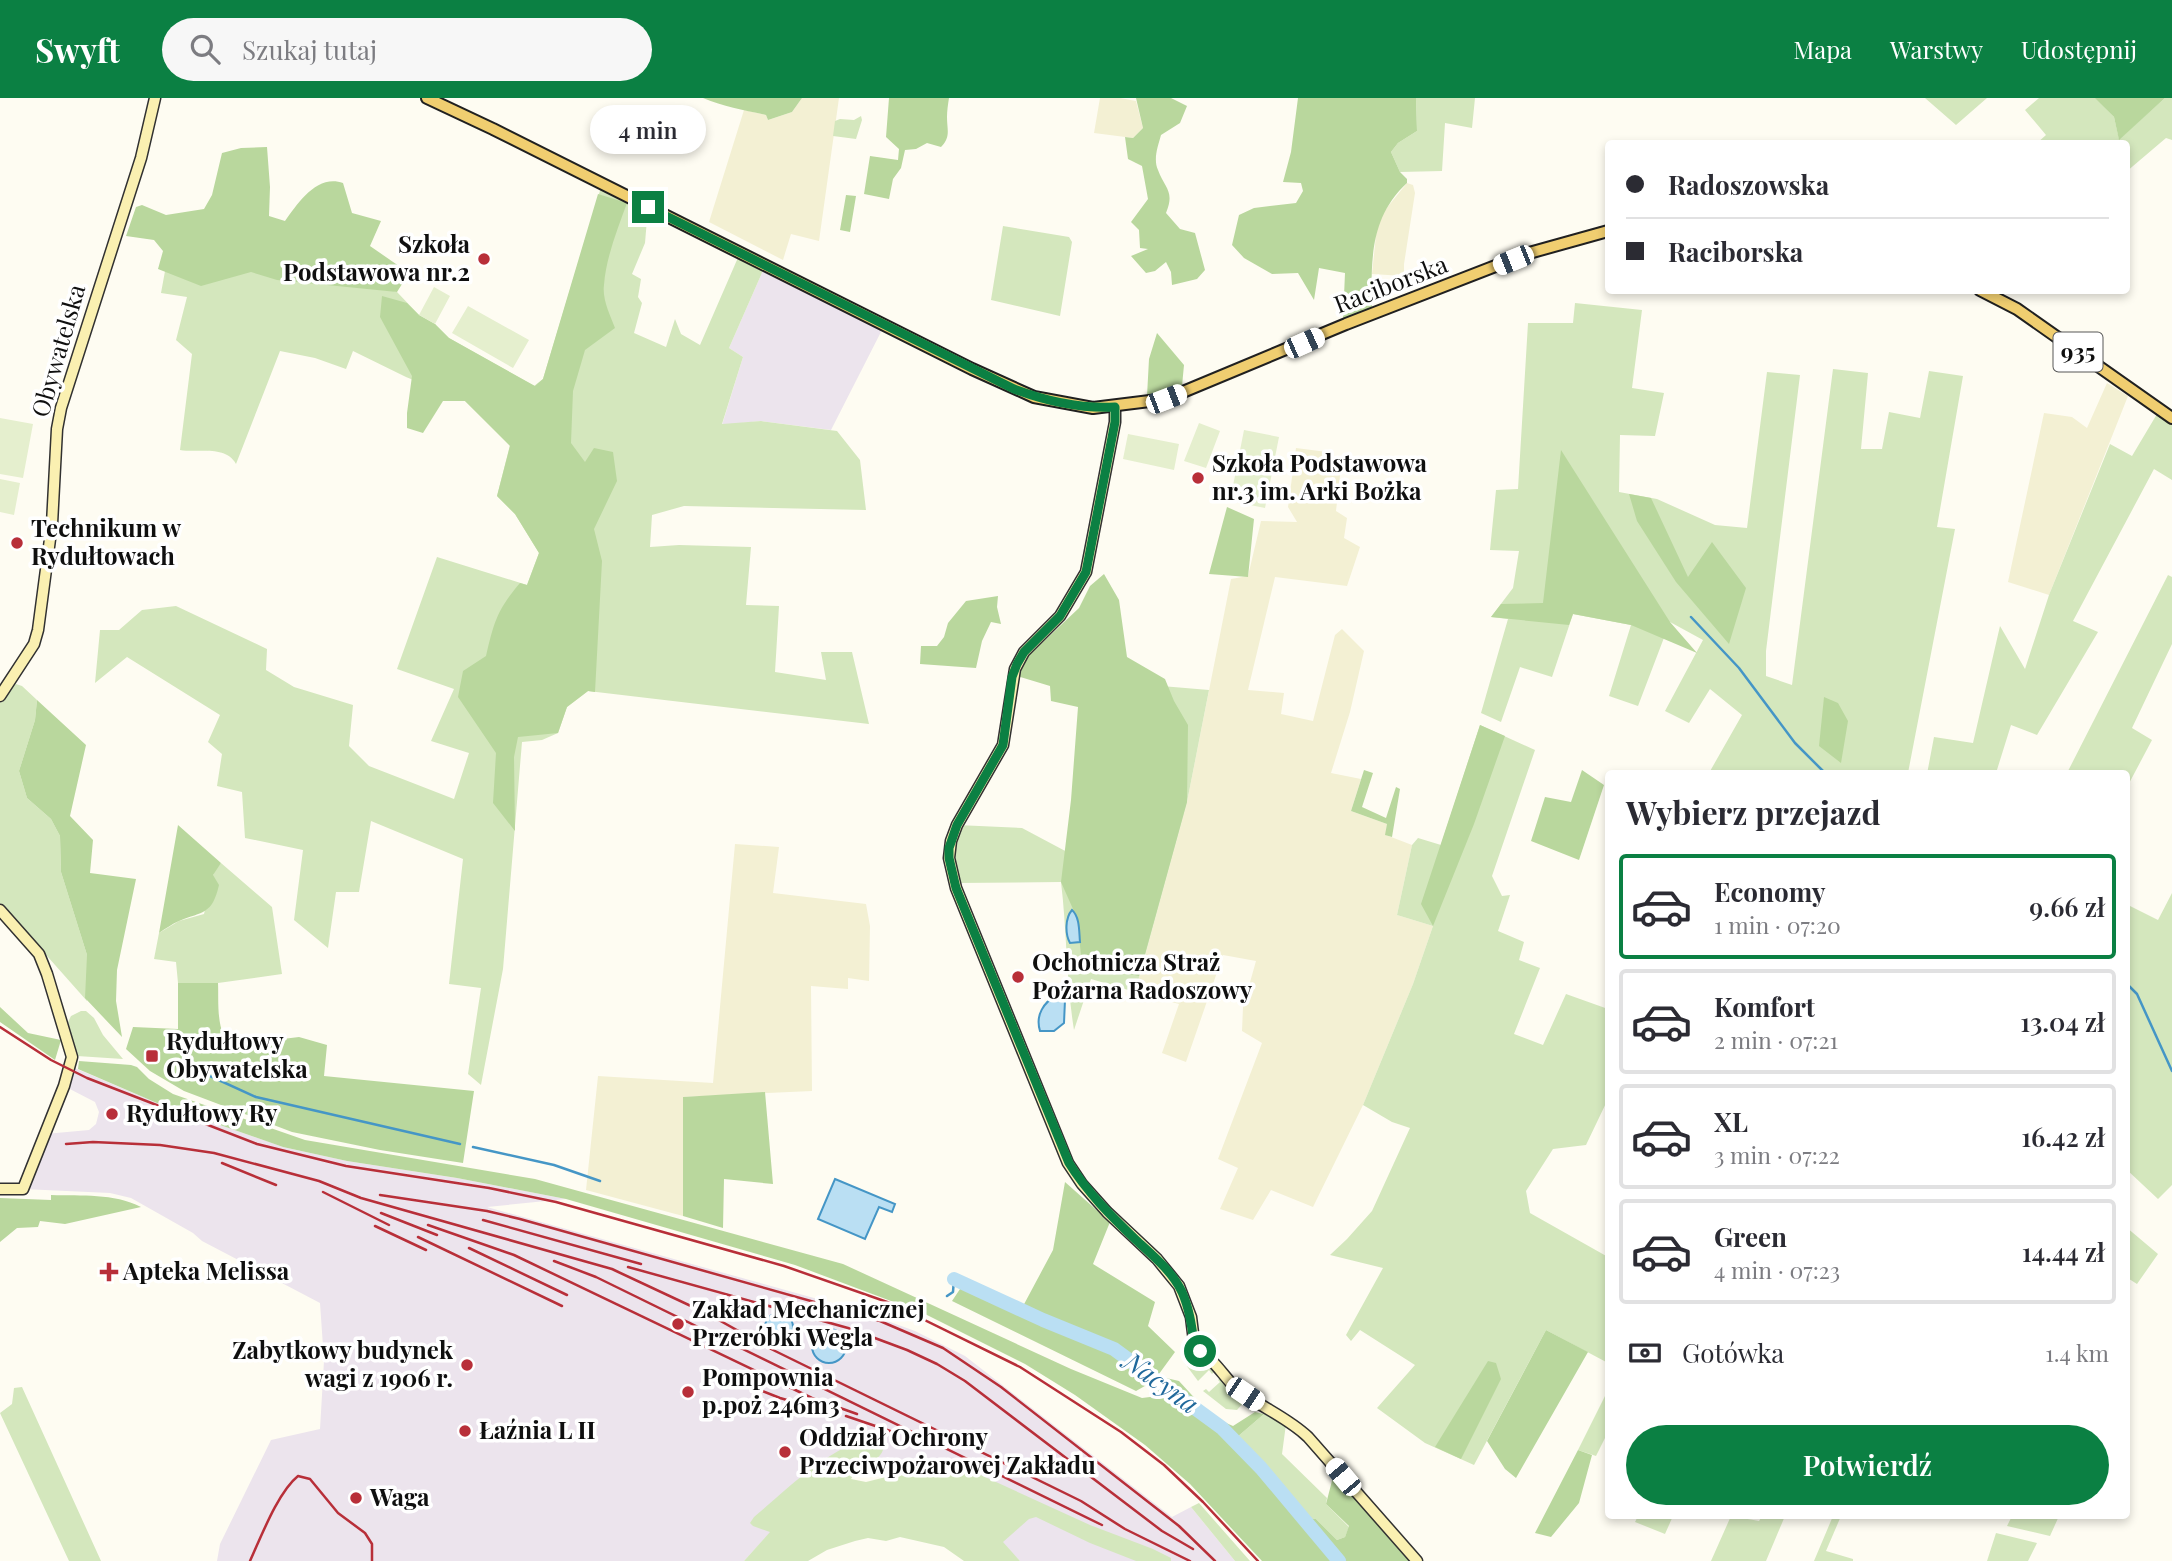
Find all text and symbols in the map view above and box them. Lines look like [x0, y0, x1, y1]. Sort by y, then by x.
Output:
search box [162, 18, 652, 81]
text: Swyft [35, 27, 120, 71]
icon: search [186, 30, 224, 68]
text: Szukaj tutaj [242, 32, 377, 67]
text: Mapa [1793, 33, 1852, 65]
text: Warstwy [1890, 33, 1983, 65]
text: Udostępnij [2021, 33, 2137, 65]
callout: 4 min [590, 105, 706, 154]
text: 4 min [619, 114, 677, 145]
text: Radoszowska [1668, 167, 1829, 202]
route end [632, 191, 664, 223]
place label: Szkoła Podstawowa nr.2 [283, 227, 471, 287]
text: Raciborska [1668, 234, 1803, 269]
car [1490, 242, 1537, 278]
street label: Raciborska [1329, 247, 1452, 319]
marker: Szkoła Podstawowa nr.2 [476, 251, 492, 267]
street label: Obywatelska [23, 280, 91, 421]
car [1281, 325, 1328, 361]
road number: 935 [2054, 332, 2102, 372]
car [1143, 382, 1190, 416]
place label: Szkoła Podstawowa nr.3 im. Arki Bożka [1212, 446, 1428, 506]
marker: Szkoła Podstawowa nr.3 im. Arki Bożka [1190, 470, 1206, 486]
place label: Technikum w Rydułtowach [31, 511, 181, 571]
marker: Technikum w Rydułtowach [9, 535, 25, 551]
text: Wybierz przejazd [1626, 790, 1881, 833]
text: Economy [1714, 874, 1825, 909]
icon: car [1630, 875, 1693, 938]
text: 9.66 zł [2029, 889, 2105, 924]
text: 1 min · 07:20 [1714, 909, 1841, 940]
place label: Ochotnicza Straż Pożarna Radoszowy [1032, 945, 1253, 1005]
marker: Ochotnicza Straż Pożarna Radoszowy [1010, 969, 1026, 985]
text: Komfort [1714, 989, 1815, 1024]
icon: car [1630, 990, 1693, 1053]
text: 13.04 zł [2020, 1004, 2105, 1039]
place label: Rydułtowy Obywatelska [166, 1024, 308, 1084]
text: 2 min · 07:21 [1714, 1024, 1838, 1055]
marker: Rydułtowy Obywatelska [144, 1048, 160, 1064]
place label: Rydułtowy Ry [126, 1096, 278, 1128]
text: XL [1714, 1104, 1748, 1139]
icon: car [1630, 1105, 1693, 1168]
marker: Rydułtowy Ry [104, 1106, 120, 1122]
text: 16.42 zł [2021, 1119, 2105, 1154]
text: 3 min · 07:22 [1714, 1139, 1840, 1170]
text: Green [1714, 1219, 1787, 1254]
icon: car [1630, 1220, 1693, 1283]
text: 14.44 zł [2022, 1234, 2105, 1269]
place label: Apteka Melissa [122, 1254, 290, 1286]
text: 4 min · 07:23 [1714, 1254, 1840, 1285]
marker: Apteka Melissa [101, 1264, 117, 1280]
place label: Zakład Mechanicznej Przeróbki Wegla [692, 1292, 925, 1352]
marker: Zakład Mechanicznej Przeróbki Wegla [670, 1316, 686, 1332]
place label: Zabytkowy budynek wagi z 1906 r. [232, 1333, 454, 1393]
icon: cash [1626, 1334, 1664, 1372]
route start [1184, 1335, 1216, 1367]
text: Gotówka [1682, 1335, 1784, 1370]
text: 1.4 km [2045, 1337, 2109, 1368]
water label: Nacyna [1116, 1342, 1206, 1421]
marker: Zabytkowy budynek wagi z 1906 r. [459, 1357, 475, 1373]
place label: Pompownia p.poż 246m3 [702, 1360, 840, 1420]
car [1222, 1374, 1269, 1414]
marker: Pompownia p.poż 246m3 [680, 1384, 696, 1400]
place label: Łaźnia L II [479, 1413, 596, 1445]
place label: Oddział Ochrony Przeciwpożarowej Zakładu [799, 1420, 1096, 1480]
marker: Łaźnia L II [457, 1423, 473, 1439]
button: Potwierdź [1626, 1425, 2109, 1505]
marker: Oddział Ochrony Przeciwpożarowej Zakładu [777, 1444, 793, 1460]
car [1322, 1454, 1365, 1500]
place label: Waga [369, 1480, 430, 1512]
marker: Waga [348, 1490, 364, 1506]

